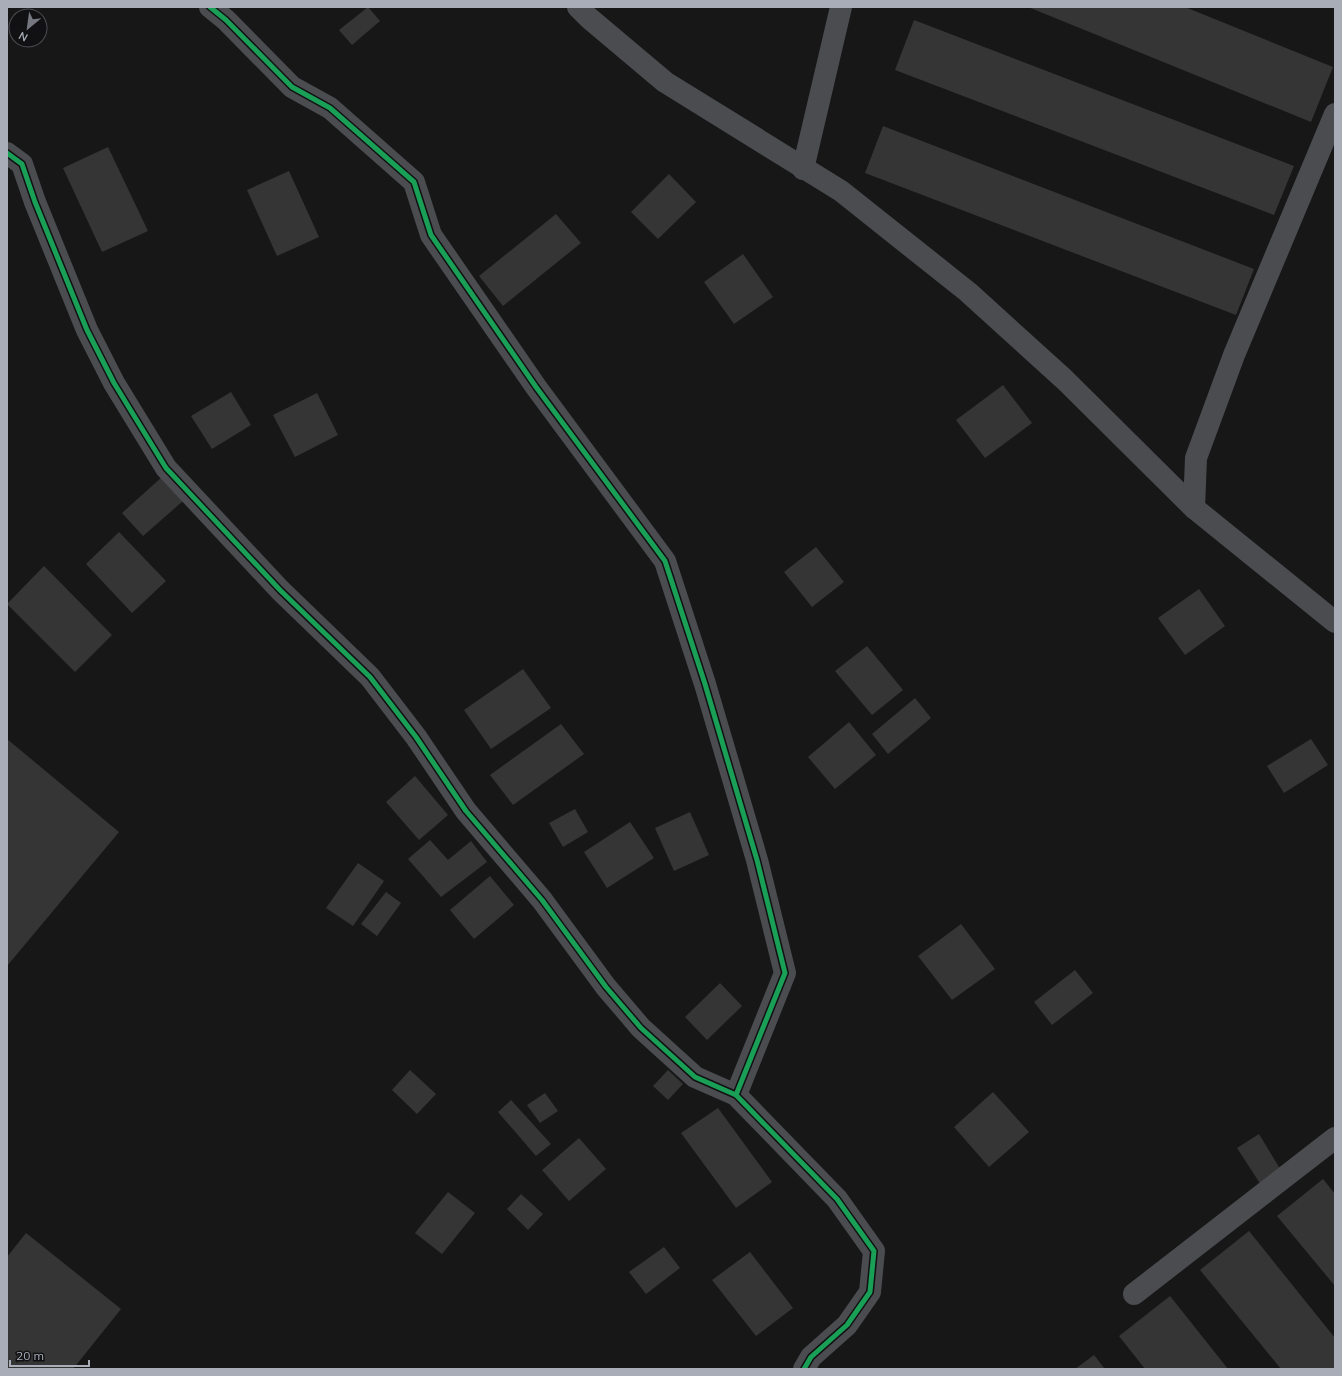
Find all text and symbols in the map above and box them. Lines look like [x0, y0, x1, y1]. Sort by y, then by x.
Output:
north arrow [8, 8, 48, 48]
text: N [16, 29, 30, 45]
scale bar [10, 1342, 89, 1368]
text: 20 m [16, 1348, 44, 1363]

